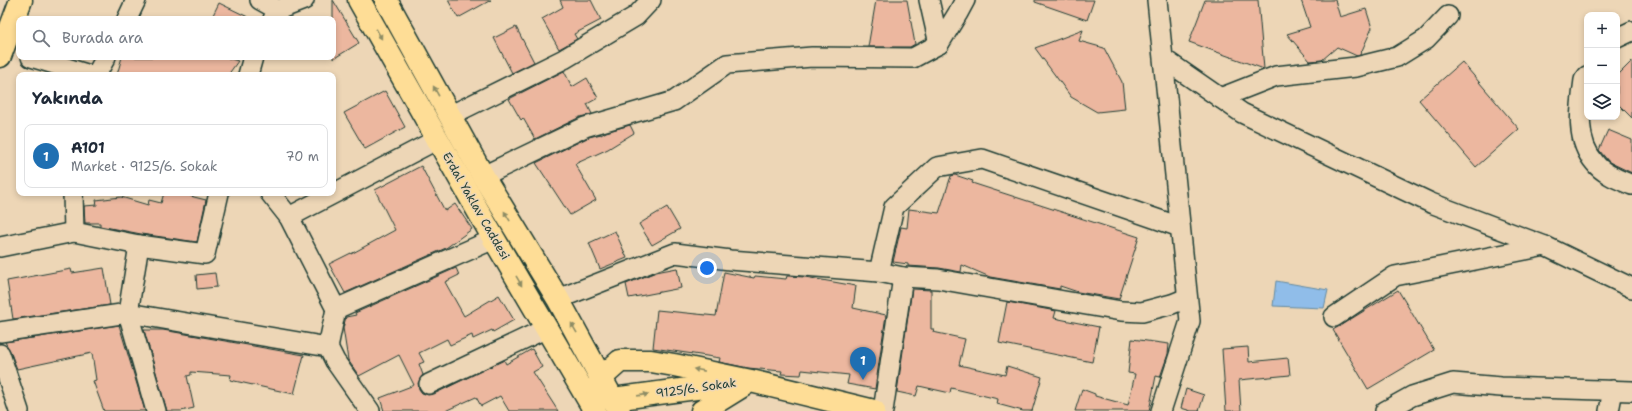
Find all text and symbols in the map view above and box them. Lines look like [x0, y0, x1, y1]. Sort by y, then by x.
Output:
map controls [1584, 12, 1620, 120]
button: + [1584, 12, 1620, 48]
search box [16, 16, 336, 60]
icon: search [30, 27, 52, 49]
text: Burada ara [62, 28, 143, 48]
one-way arrow [375, 28, 382, 40]
button: − [1584, 48, 1620, 84]
button: layers [1584, 84, 1620, 120]
one-way arrow [432, 85, 439, 97]
text: Yakında [32, 87, 103, 109]
text: A101 [71, 138, 105, 158]
text: 1 [43, 148, 49, 165]
text: 70 m [285, 148, 319, 165]
street label: Erdal Yaklav Caddesi [439, 149, 513, 263]
text: Market · 9125/6. Sokak [71, 158, 217, 175]
one-way arrow [504, 210, 511, 222]
your location [697, 258, 717, 278]
one-way arrow [516, 275, 523, 287]
one-way arrow [571, 322, 578, 333]
pin: 1 [850, 347, 876, 380]
one-way arrow [693, 367, 706, 373]
street label: 9125/6. Sokak [655, 374, 737, 402]
one-way arrow [637, 392, 649, 398]

